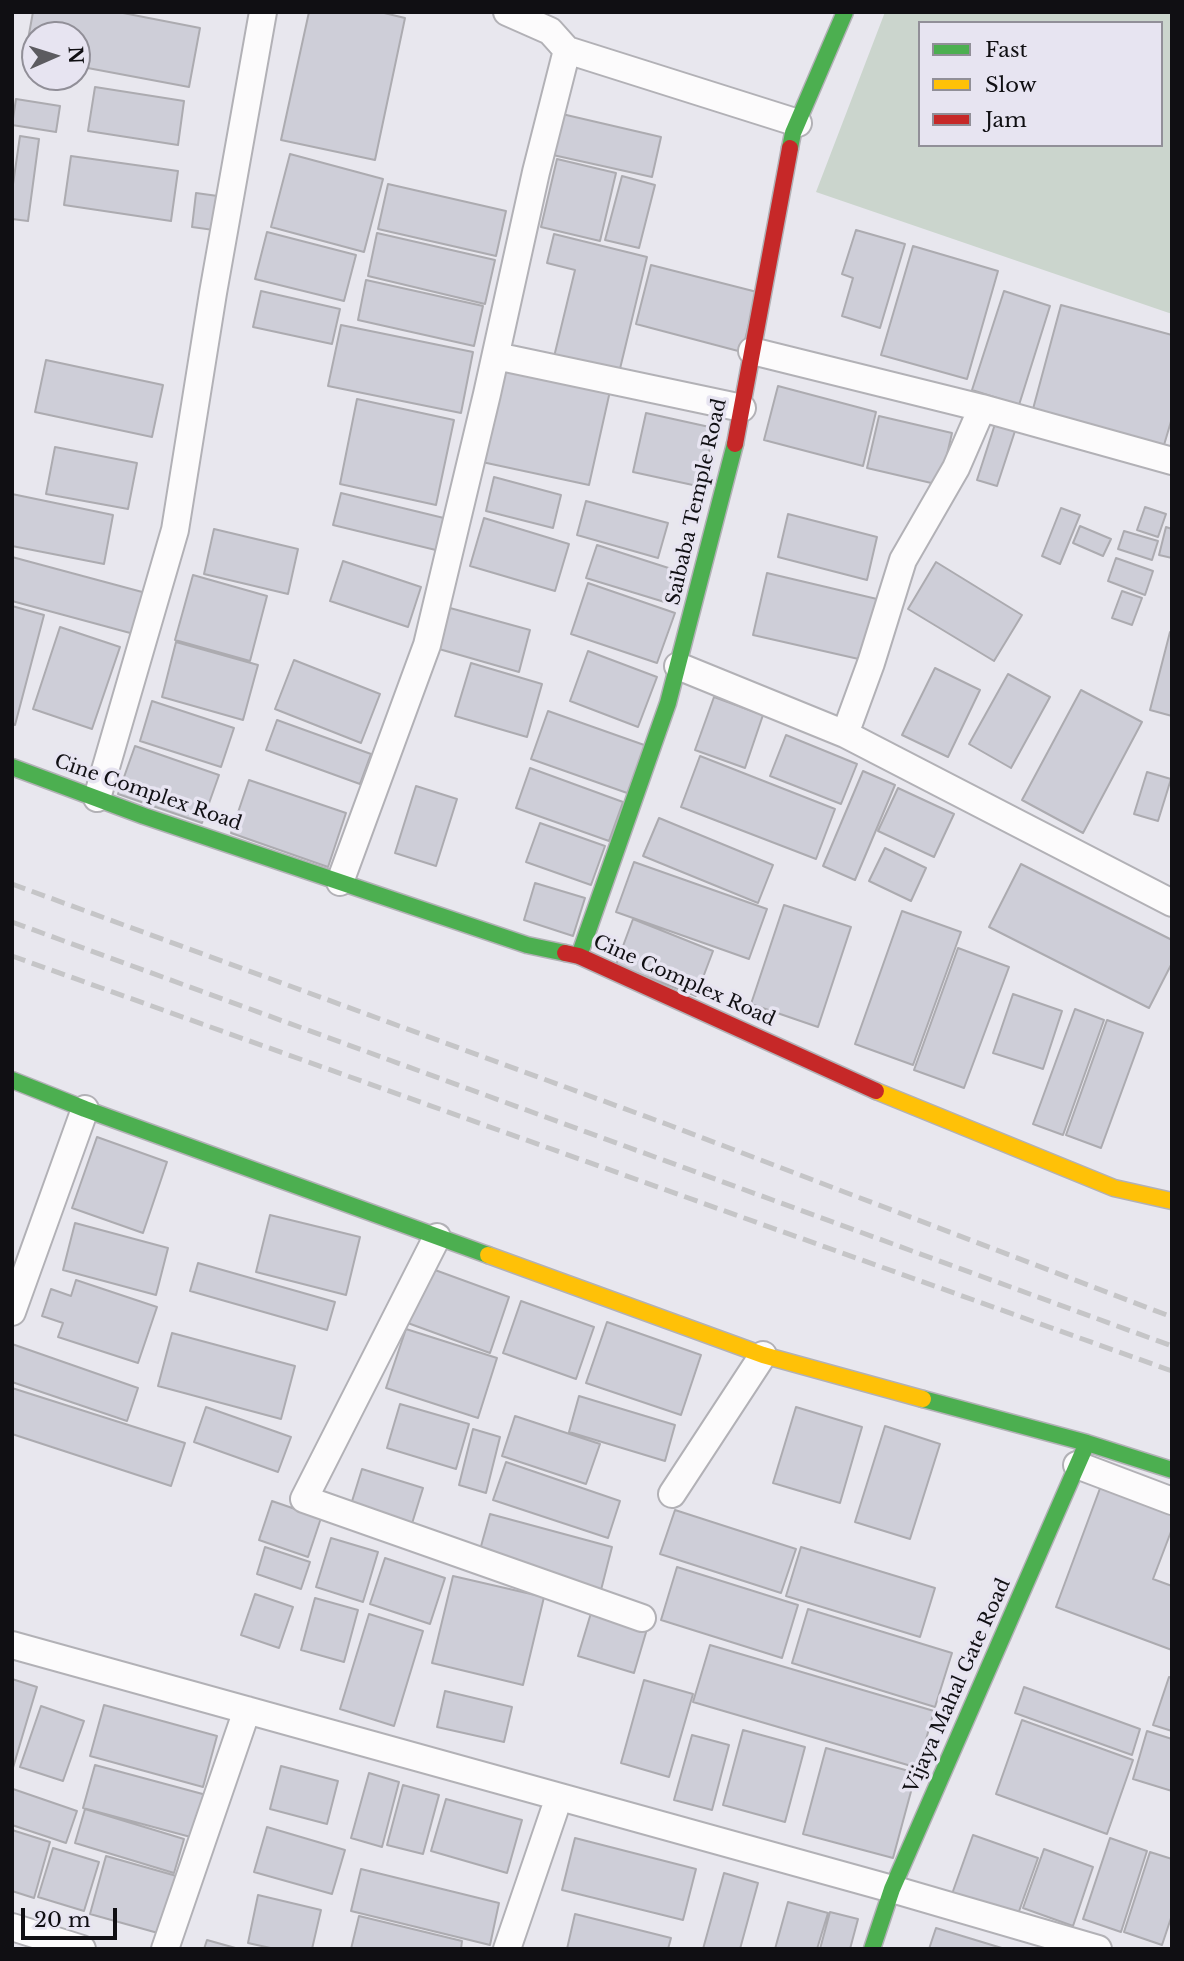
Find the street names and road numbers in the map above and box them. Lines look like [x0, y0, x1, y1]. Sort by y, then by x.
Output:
street label: Saibaba Temple Road [662, 397, 732, 607]
street label: Cine Complex Road [51, 750, 245, 836]
street label: Cine Complex Road [590, 931, 778, 1031]
street label: Vijaya Mahal Gate Road [900, 1575, 1016, 1797]

